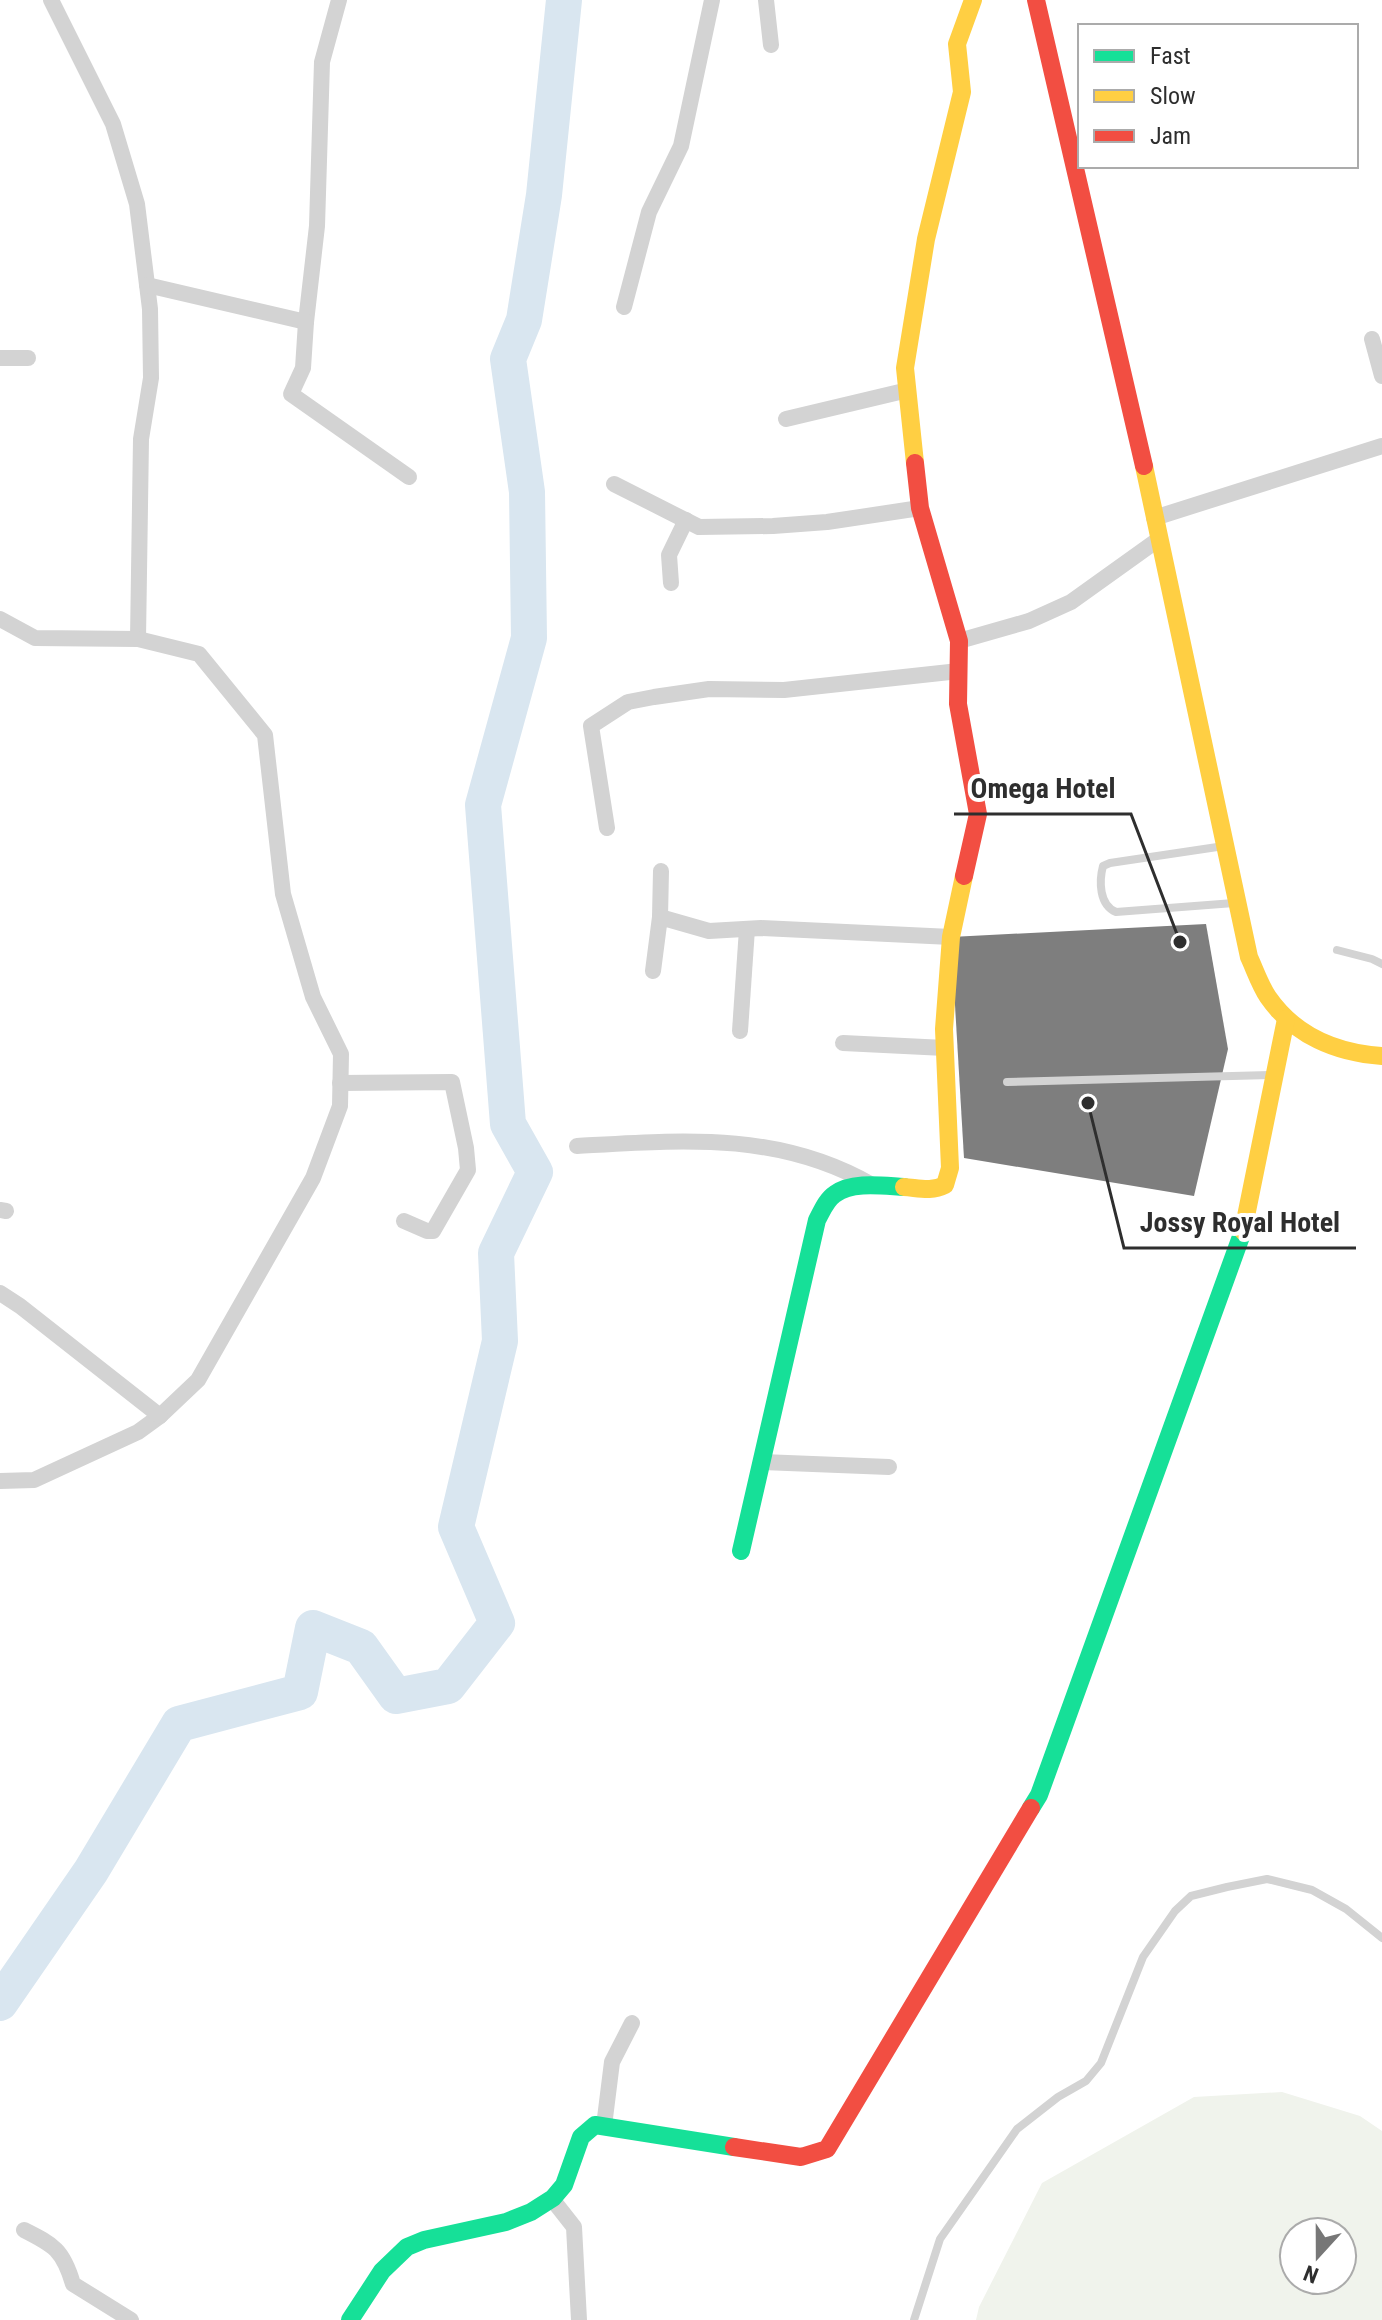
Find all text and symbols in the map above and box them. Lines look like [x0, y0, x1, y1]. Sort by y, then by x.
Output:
legend [1078, 24, 1358, 168]
text: Fast [1150, 42, 1191, 70]
text: Slow [1150, 82, 1196, 110]
text: Jam [1150, 122, 1191, 150]
callout: Omega Hotel [954, 762, 1131, 814]
text: Omega Hotel [971, 772, 1115, 805]
callout: Jossy Royal Hotel [1124, 1196, 1356, 1248]
text: Jossy Royal Hotel [1140, 1206, 1340, 1239]
north arrow [1278, 2216, 1358, 2296]
text: N [1300, 2260, 1322, 2288]

